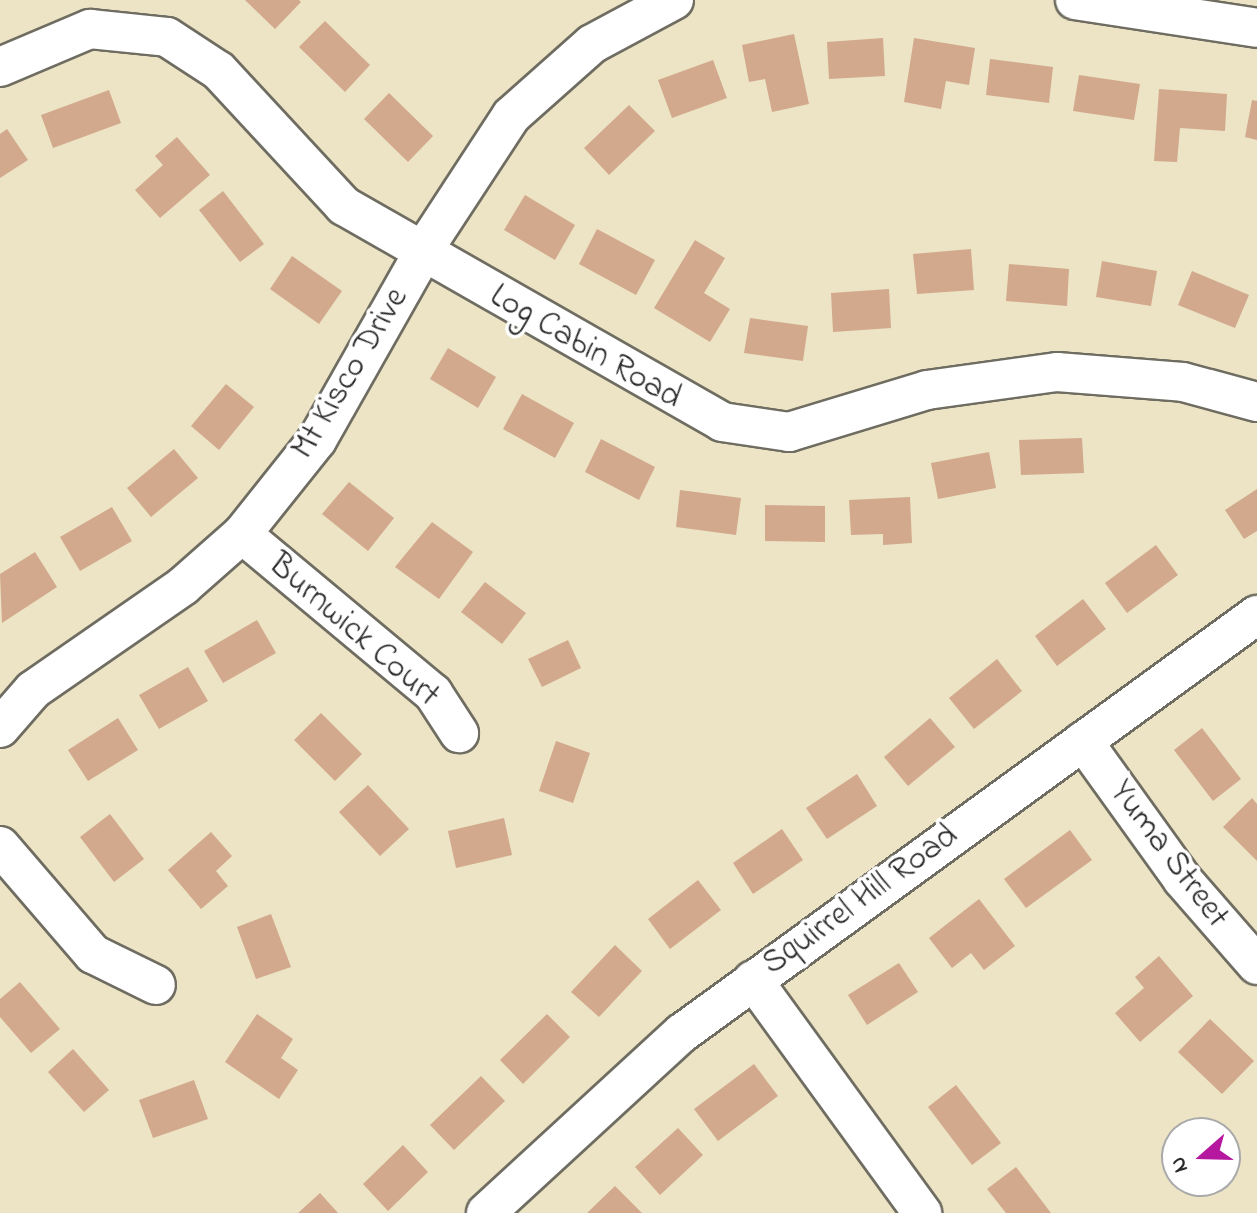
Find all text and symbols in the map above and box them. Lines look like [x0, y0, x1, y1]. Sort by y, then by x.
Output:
street label: Log Cabin Road [482, 277, 688, 419]
street label: Mt Kisco Drive [284, 281, 418, 467]
street label: Burnwick Court [259, 545, 447, 717]
street label: Yuma Street [1099, 773, 1237, 937]
street label: Squirrel Hill Road [755, 816, 967, 986]
north arrow [1161, 1117, 1241, 1197]
text: N [1163, 1152, 1198, 1177]

